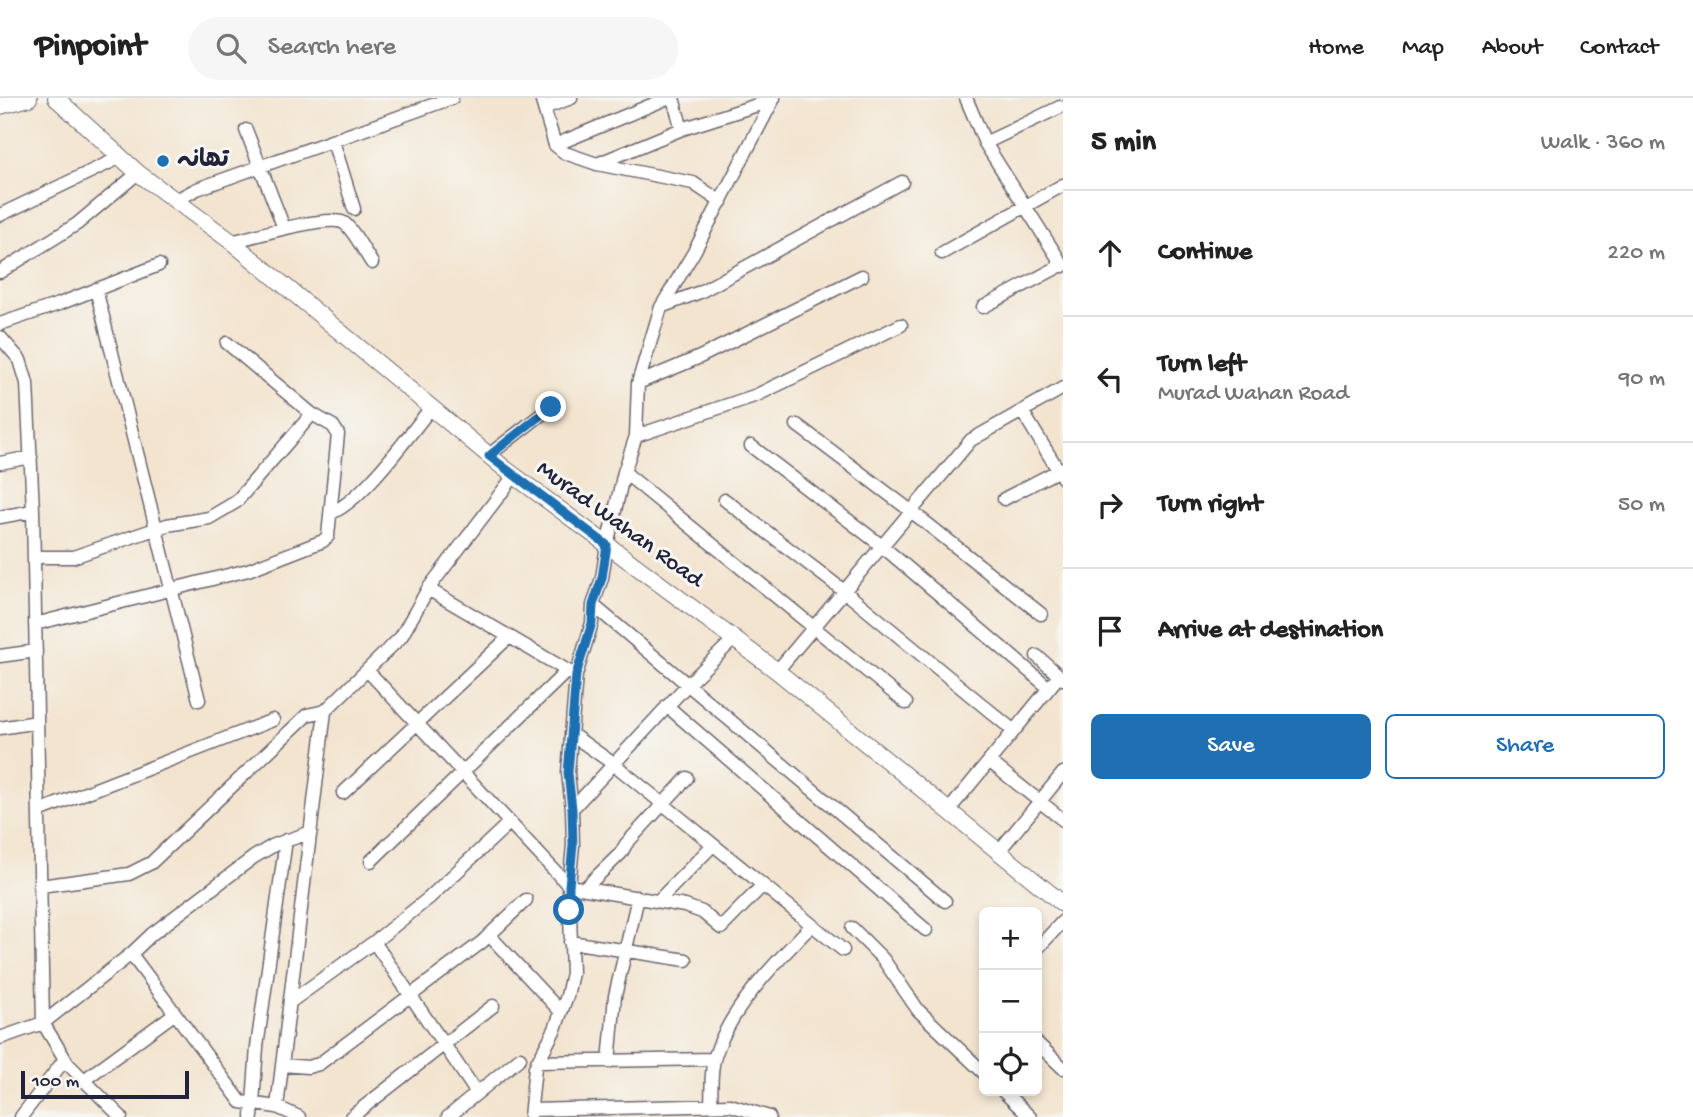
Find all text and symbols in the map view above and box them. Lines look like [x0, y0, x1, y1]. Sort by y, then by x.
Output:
search box [188, 17, 678, 80]
text: Pinpoint [35, 29, 146, 67]
icon: search [212, 29, 250, 67]
text: Search here [268, 33, 396, 64]
text: Home [1308, 34, 1364, 63]
text: Map [1402, 34, 1444, 63]
text: About [1482, 34, 1542, 63]
text: Contact [1580, 34, 1658, 63]
text: 5 min [1091, 126, 1156, 161]
text: Walk · 360 m [1541, 130, 1665, 157]
place label: تھانہ [177, 147, 230, 176]
marker: تھانہ [155, 153, 171, 169]
icon: ahead [1091, 234, 1129, 272]
text: Continue [1158, 238, 1252, 269]
text: 220 m [1608, 240, 1665, 267]
text: Turn left [1158, 350, 1246, 381]
icon: left [1091, 360, 1129, 398]
text: 90 m [1619, 366, 1665, 393]
text: Murad Wahan Road [1158, 381, 1349, 408]
route end [535, 391, 566, 422]
street label: Murad Wahan Road [530, 455, 710, 596]
icon: right [1091, 486, 1129, 524]
text: Turn right [1158, 490, 1262, 521]
text: 50 m [1618, 492, 1665, 519]
icon: arrive [1091, 612, 1129, 650]
text: Arrive at destination [1158, 616, 1383, 647]
button: Save [1091, 714, 1371, 779]
button: Share [1385, 714, 1665, 779]
route start [553, 894, 584, 925]
map controls [979, 907, 1042, 1096]
button: + [979, 907, 1042, 970]
button: − [979, 970, 1042, 1033]
button: locate [979, 1033, 1042, 1096]
scale bar [21, 1068, 189, 1100]
text: 100 m [32, 1071, 79, 1094]

